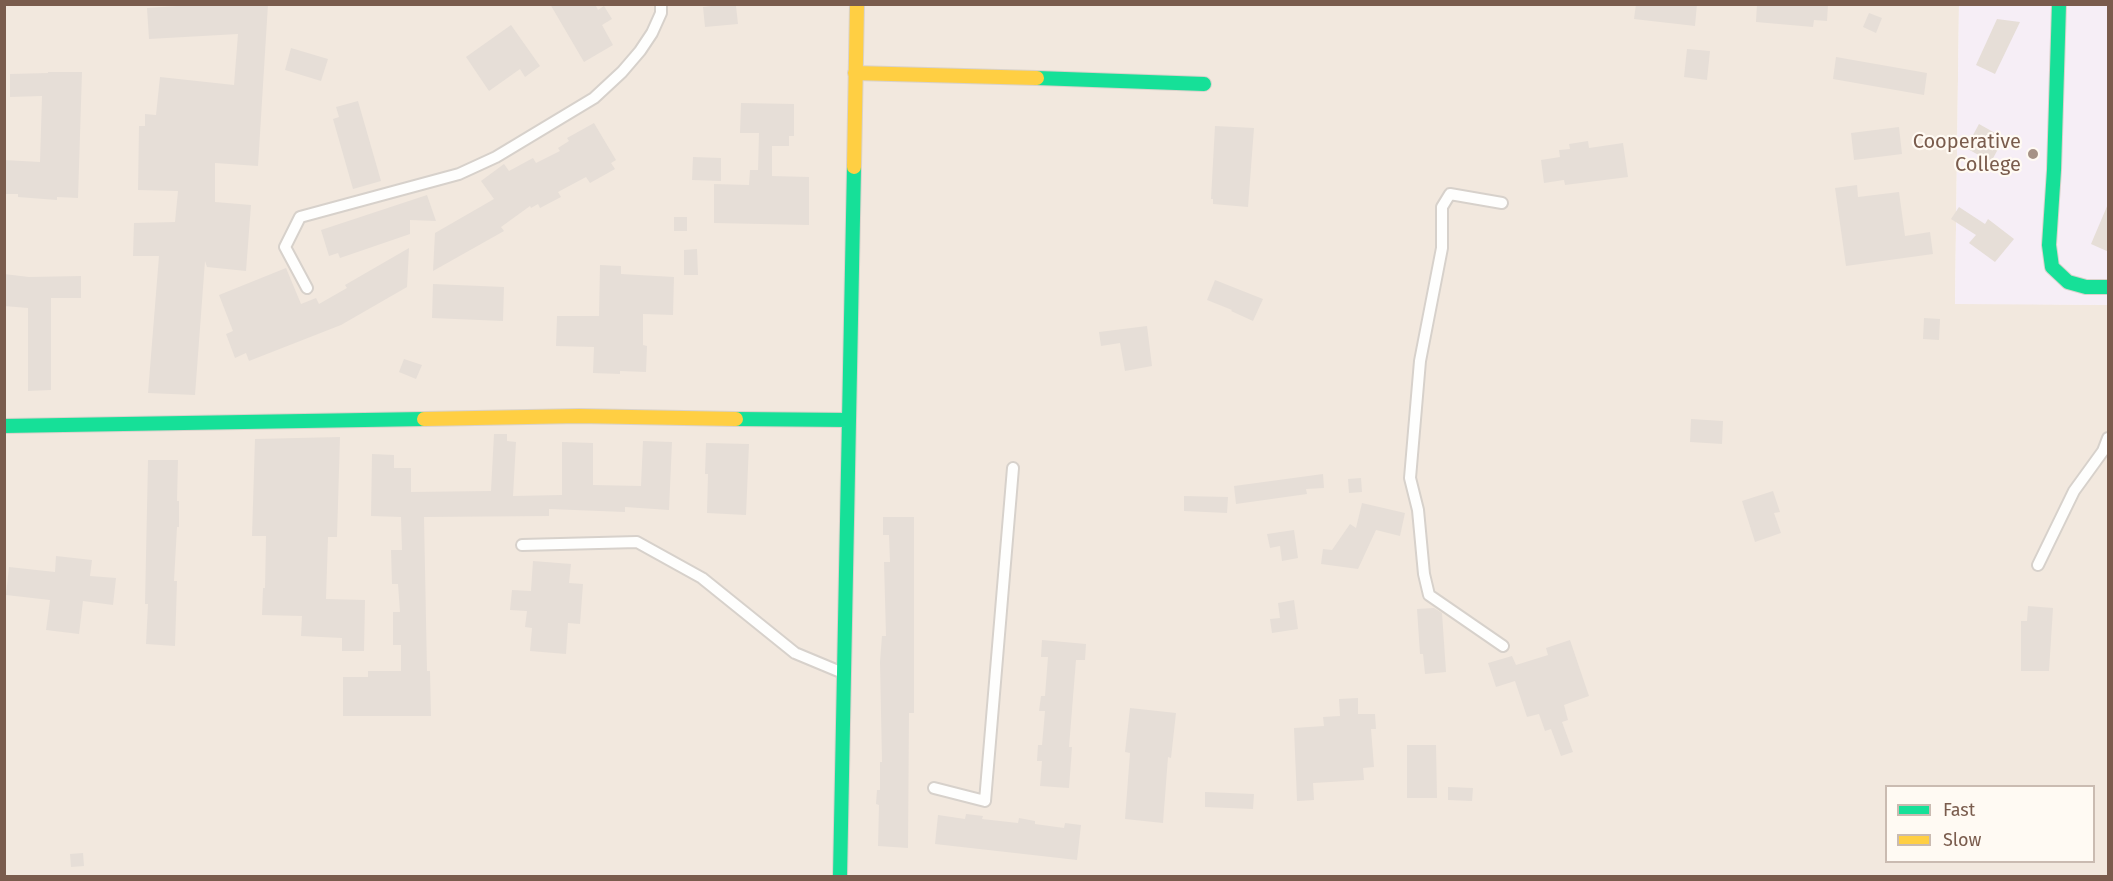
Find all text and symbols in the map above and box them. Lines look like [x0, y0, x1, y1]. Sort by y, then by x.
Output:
place label: Cooperative College [1913, 130, 2021, 177]
marker: Cooperative College [2026, 147, 2040, 161]
legend [1885, 785, 2095, 863]
text: Fast [1943, 799, 1975, 821]
text: Slow [1943, 829, 1981, 851]

